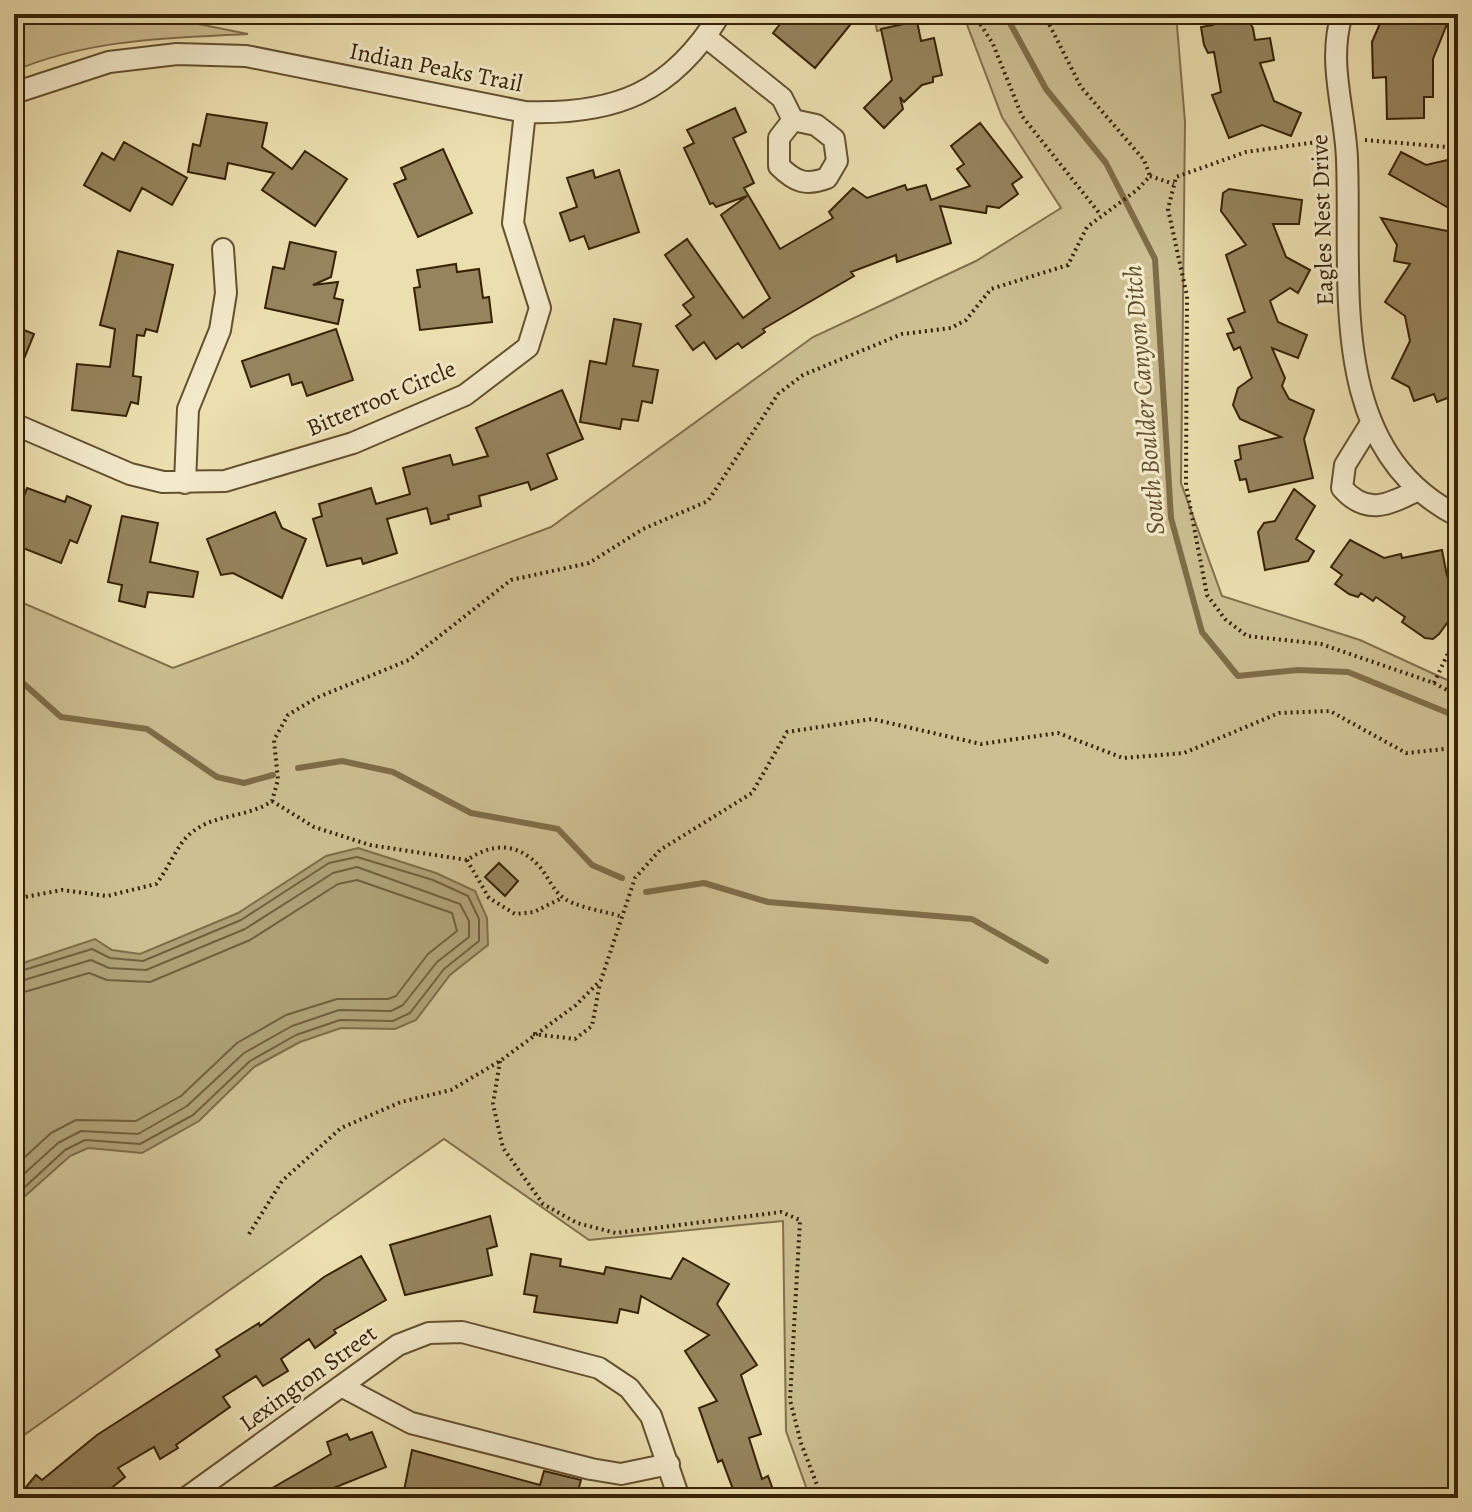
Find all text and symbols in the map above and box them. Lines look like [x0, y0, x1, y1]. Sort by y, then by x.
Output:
street label: Indian Peaks Trail [347, 35, 526, 100]
street label: Eagles Nest Drive [1303, 134, 1341, 306]
water label: South Boulder Canyon Ditch [1115, 263, 1173, 537]
street label: Bitterroot Circle [301, 352, 461, 444]
street label: Lexington Street [233, 1317, 383, 1439]

